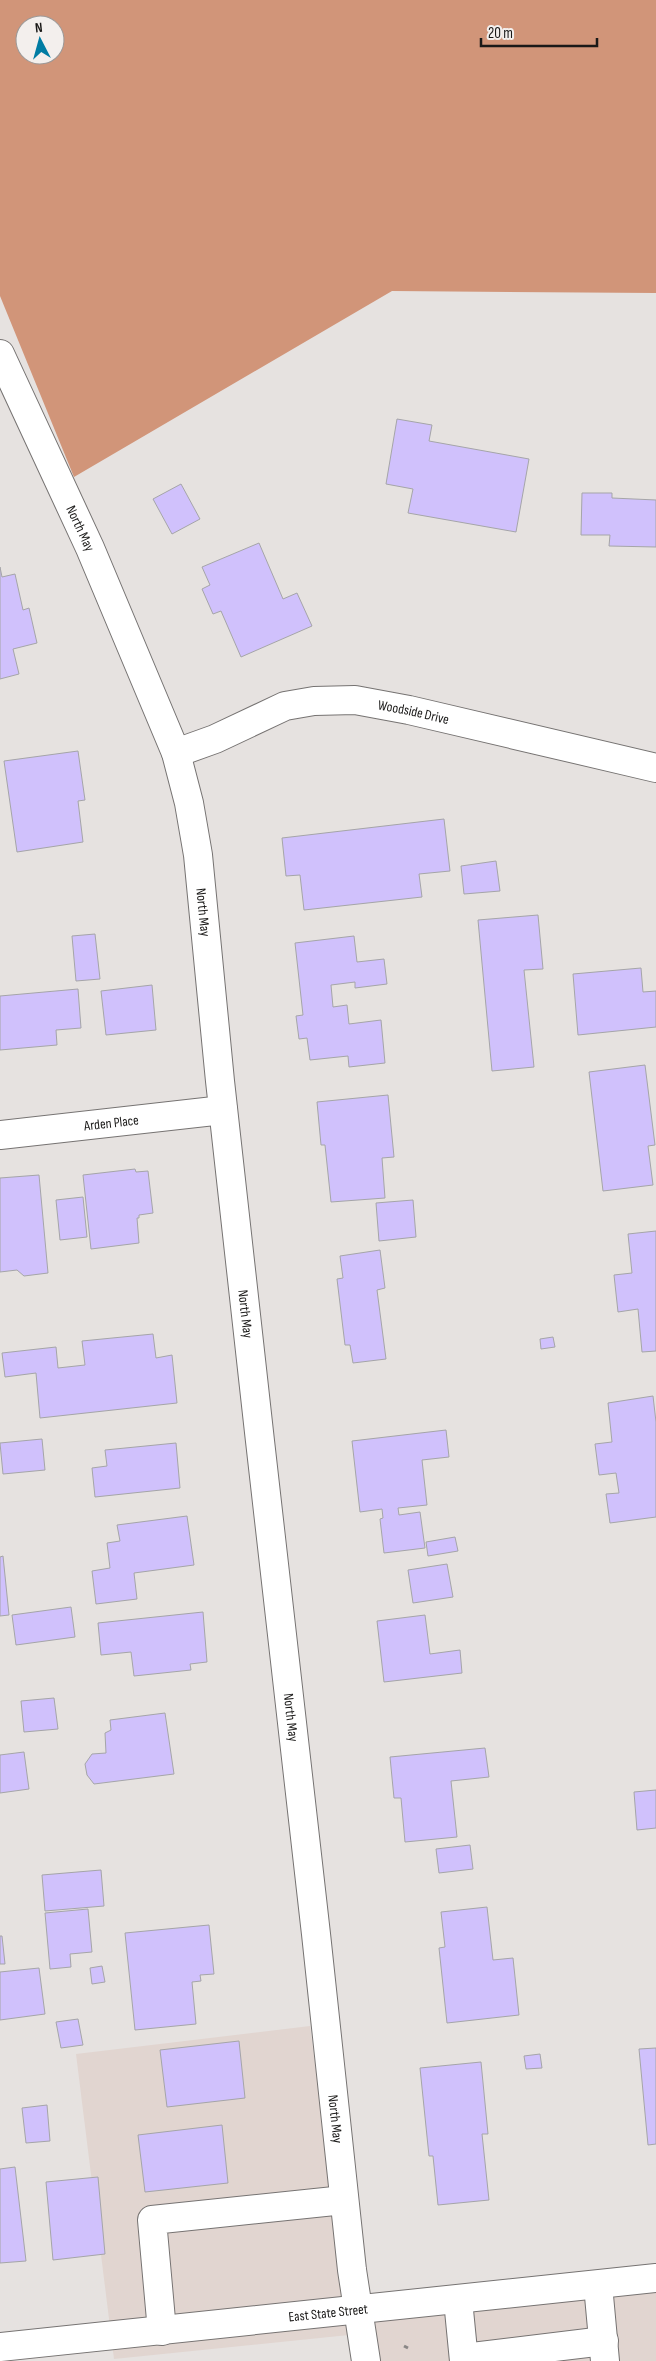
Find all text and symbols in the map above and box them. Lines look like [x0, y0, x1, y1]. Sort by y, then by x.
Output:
north arrow [15, 15, 65, 65]
scale bar [481, 15, 597, 47]
text: N [34, 19, 43, 36]
text: 20 m [488, 24, 513, 43]
street label: North May [62, 503, 99, 555]
street label: Woodside Drive [377, 696, 451, 728]
street label: North May [192, 887, 214, 938]
street label: Arden Place [82, 1112, 140, 1135]
street label: North May [234, 1289, 257, 1340]
street label: North May [280, 1692, 302, 1743]
street label: North May [324, 2094, 346, 2145]
street label: East State Street [288, 2300, 369, 2326]

